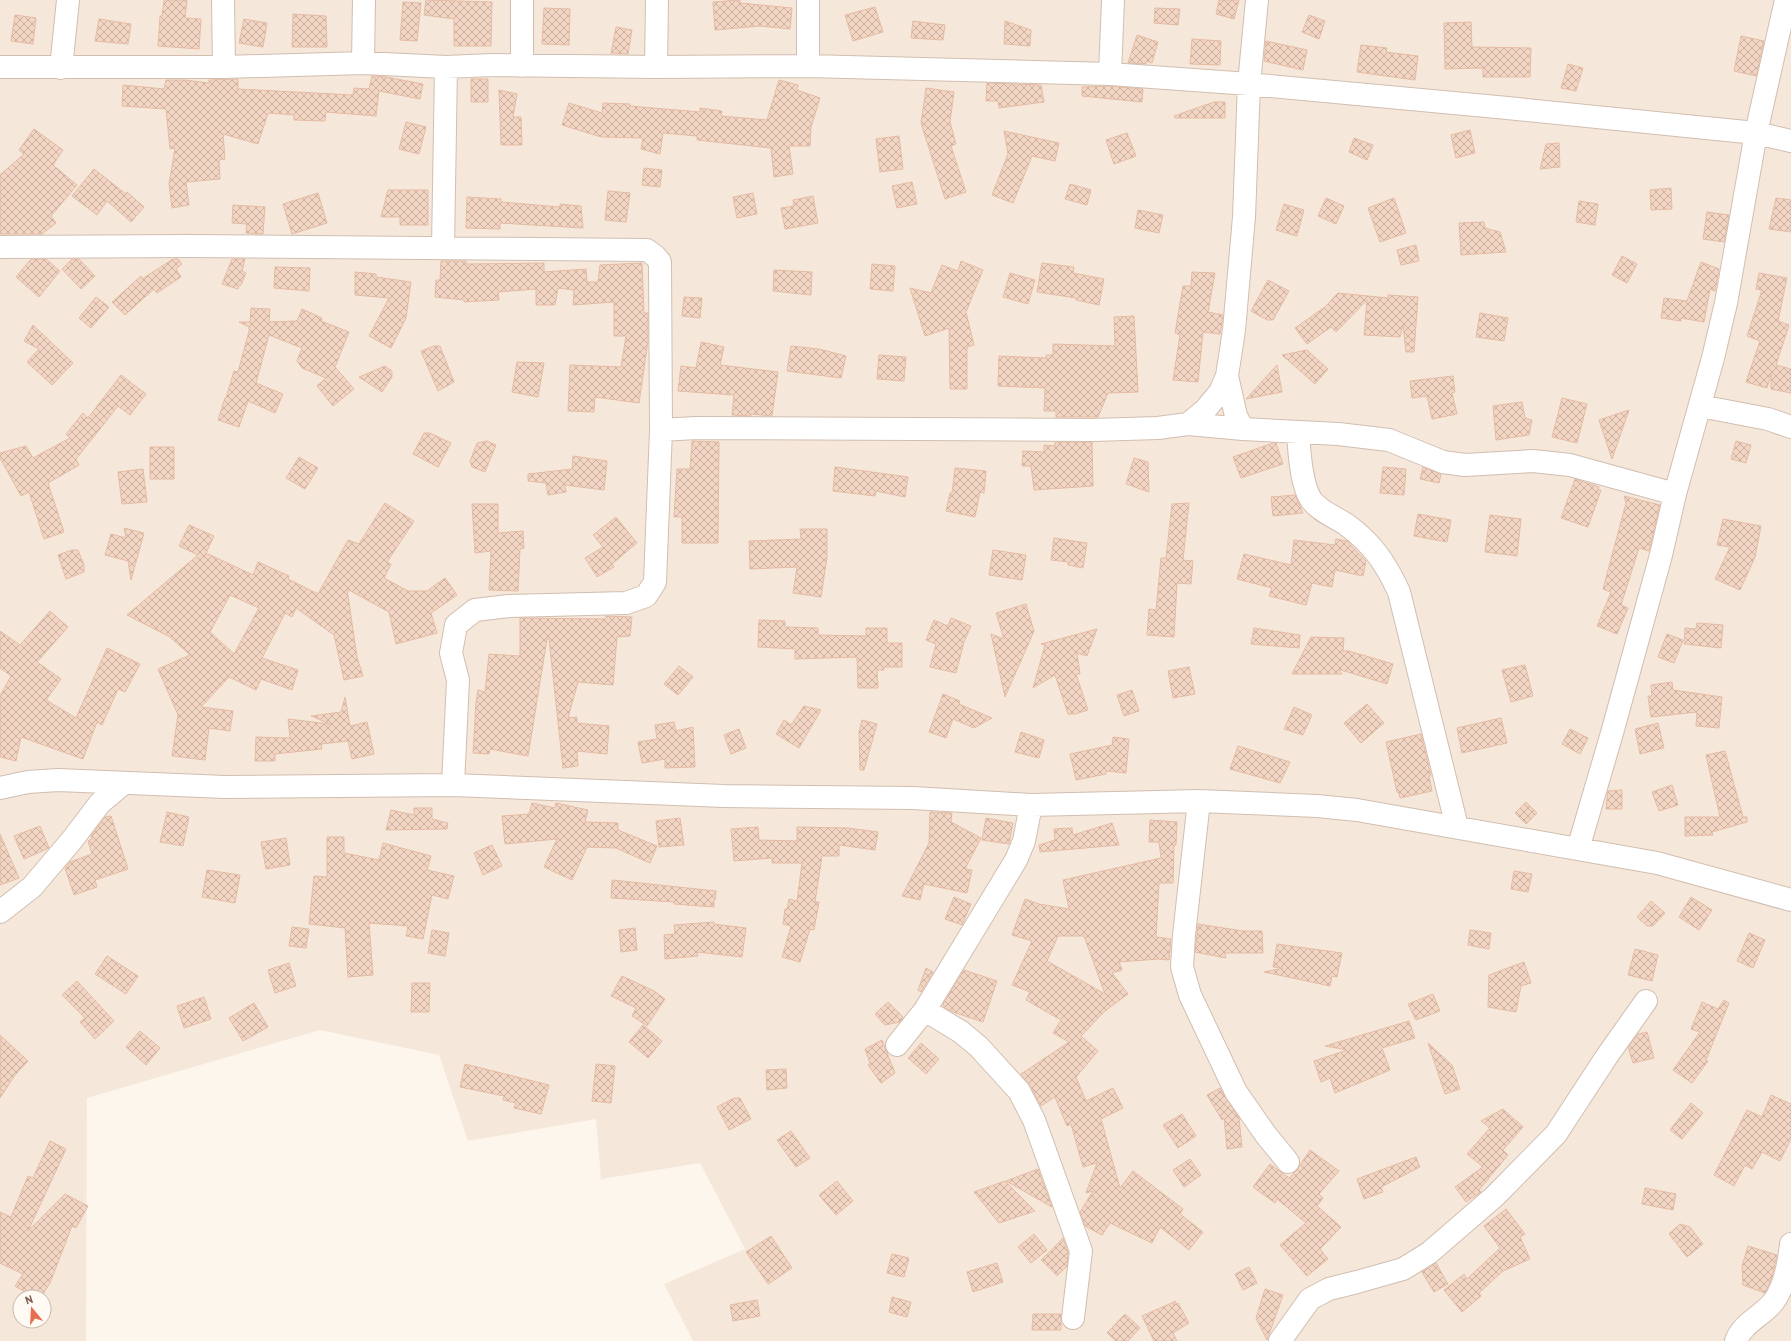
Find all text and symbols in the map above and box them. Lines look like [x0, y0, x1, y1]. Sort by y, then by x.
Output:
north arrow [12, 1289, 52, 1329]
text: N [23, 1292, 35, 1307]

